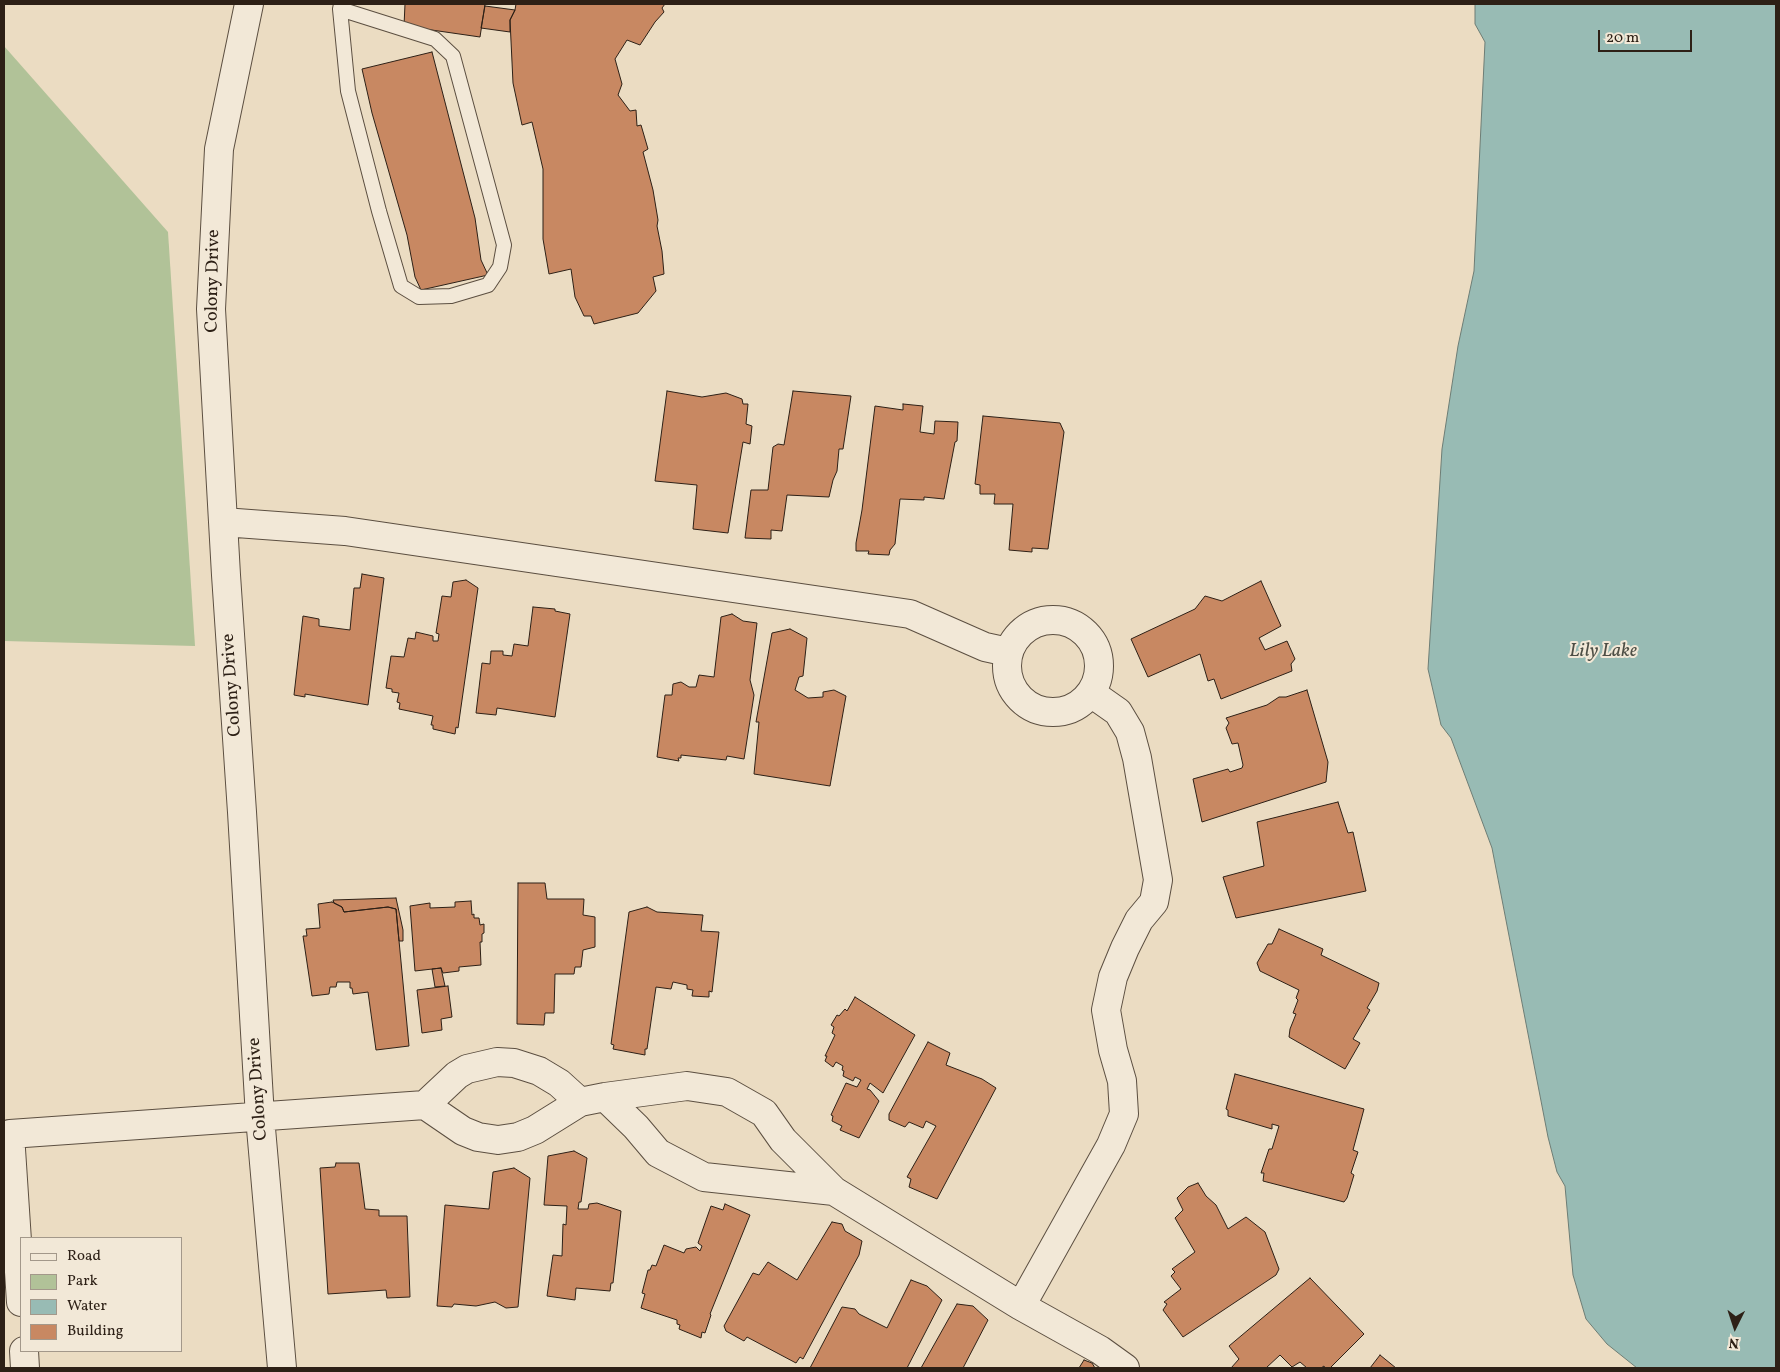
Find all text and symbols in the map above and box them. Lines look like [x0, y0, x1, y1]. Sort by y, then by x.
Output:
scale bar [1600, 20, 1694, 52]
text: 20 m [1606, 28, 1639, 49]
street label: Colony Drive [202, 229, 226, 333]
street label: Colony Drive [219, 633, 247, 737]
water label: Lily Lake [1569, 642, 1637, 664]
street label: Colony Drive [245, 1037, 273, 1141]
legend [20, 1237, 182, 1352]
text: Road [67, 1246, 101, 1267]
text: Park [67, 1271, 98, 1292]
text: Water [67, 1296, 107, 1317]
north arrow [1710, 1302, 1760, 1352]
text: Building [67, 1321, 123, 1342]
text: N [1728, 1333, 1740, 1352]

